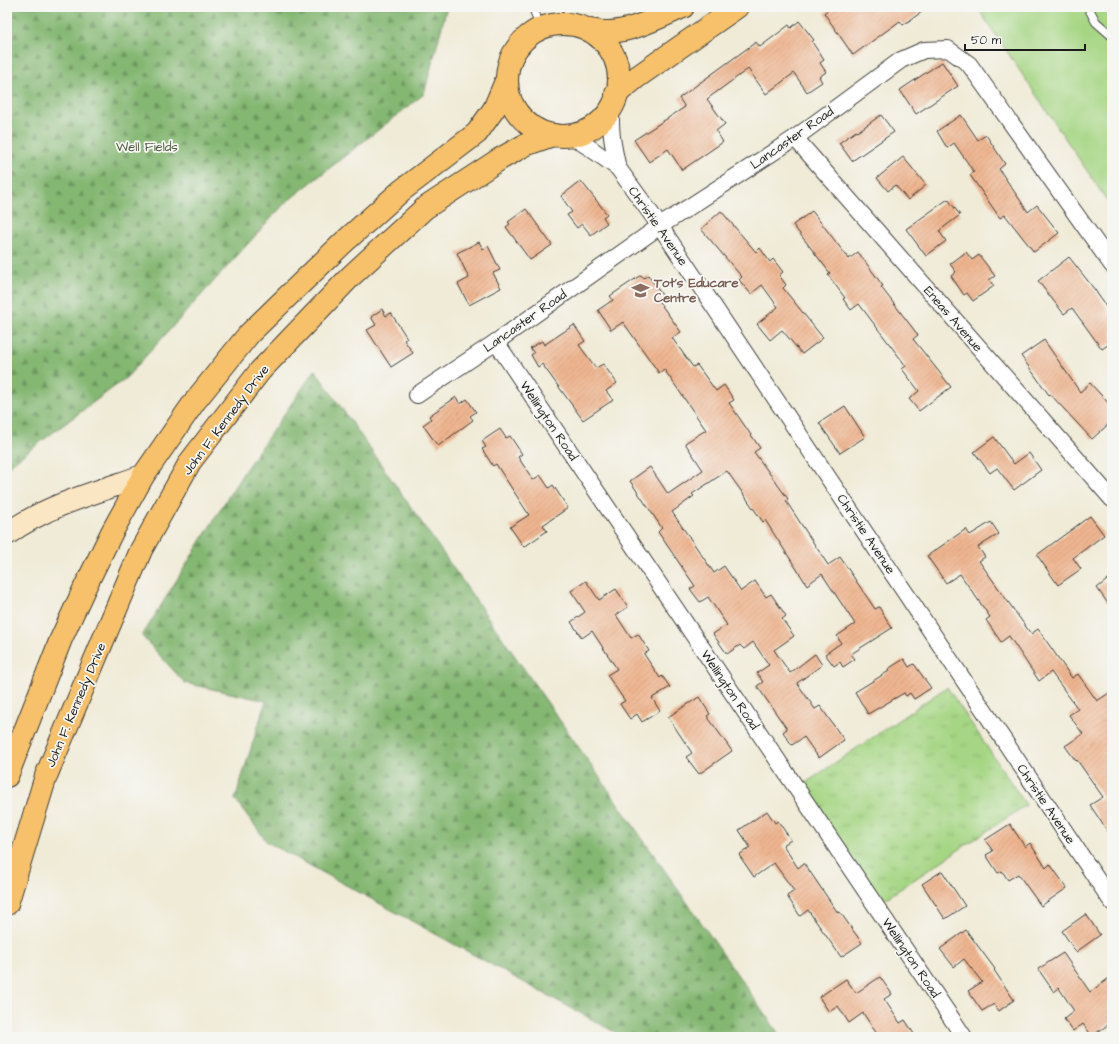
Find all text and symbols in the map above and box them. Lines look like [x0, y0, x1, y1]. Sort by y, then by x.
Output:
scale bar [965, 26, 1085, 52]
text: 50 m [971, 32, 1002, 49]
street label: Lancaster Road [747, 102, 838, 173]
park label: Well Fields [116, 138, 178, 156]
street label: Christie Avenue [624, 183, 692, 269]
place label: Tot's Educare Centre [653, 274, 739, 307]
school or university icon: Tot's Educare Centre [631, 280, 651, 300]
street label: Eneas Avenue [919, 282, 987, 356]
street label: Lancaster Road [480, 285, 571, 356]
street label: John F. Kennedy Drive [179, 361, 274, 479]
street label: Wellington Road [515, 378, 583, 465]
street label: Christie Avenue [833, 490, 899, 578]
street label: John F. Kennedy Drive [42, 640, 111, 770]
street label: Wellington Road [696, 647, 764, 734]
street label: Christie Avenue [1013, 760, 1079, 848]
street label: Wellington Road [877, 915, 945, 1002]

